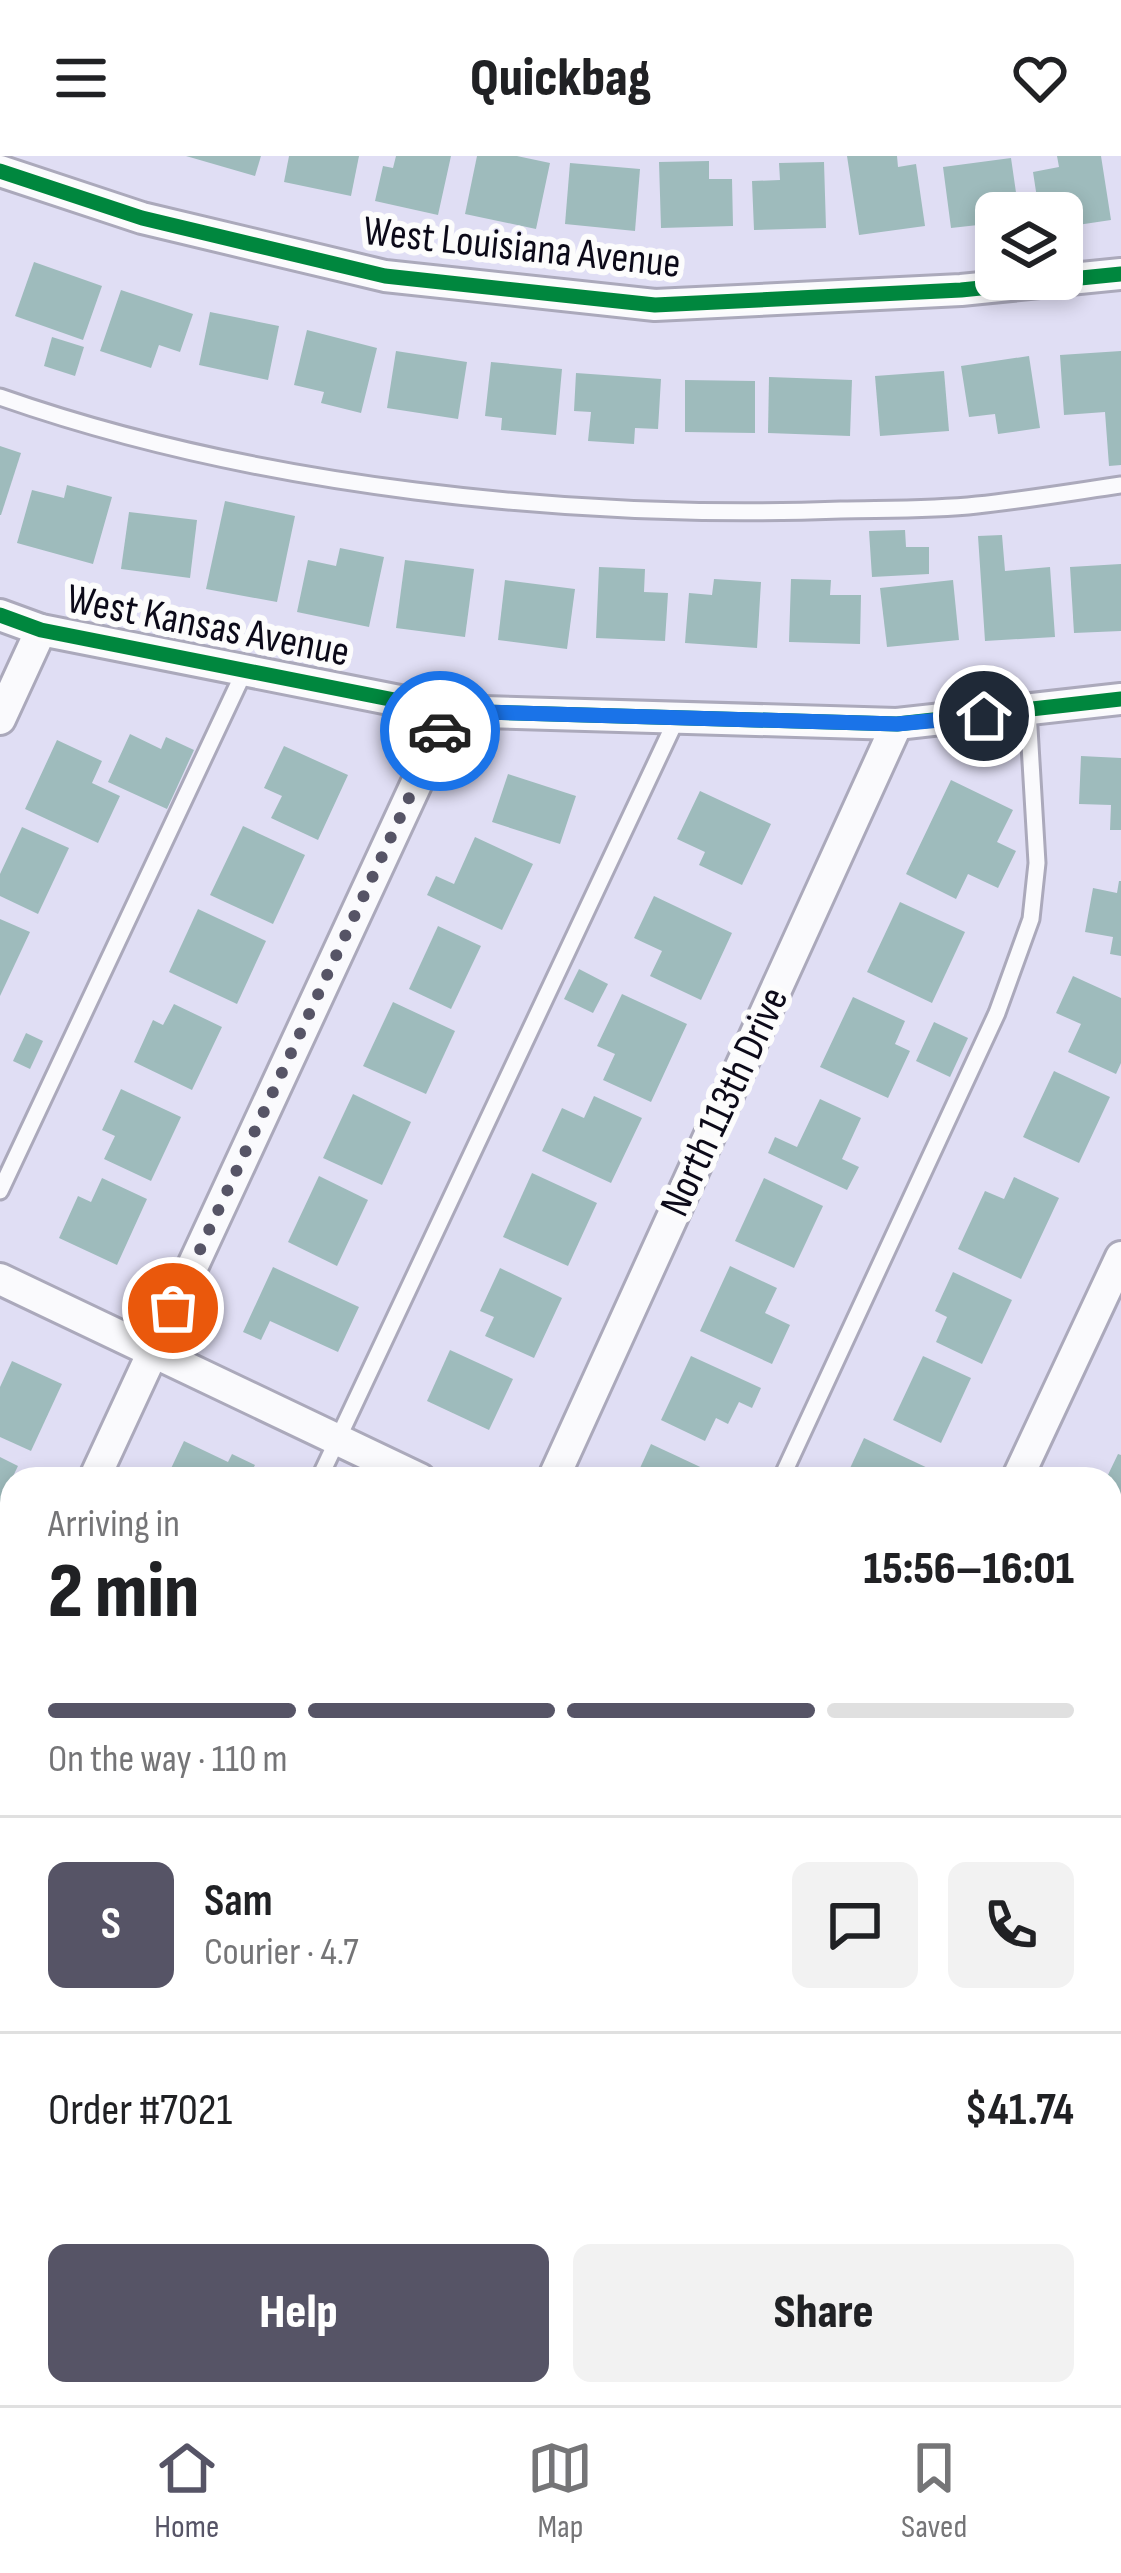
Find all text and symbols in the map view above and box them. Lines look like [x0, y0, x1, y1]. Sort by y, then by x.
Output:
icon: menu [48, 45, 114, 111]
icon: heart [1007, 45, 1073, 111]
text: Quickbag [470, 46, 651, 111]
map controls [975, 192, 1083, 300]
button: layers [975, 192, 1083, 300]
street label: West Louisiana Avenue [361, 206, 683, 290]
street label: West Kansas Avenue [63, 574, 353, 678]
pin [933, 665, 1035, 767]
courier [380, 671, 500, 791]
icon: home [951, 683, 1017, 749]
icon: car [407, 698, 473, 764]
street label: North 113th Drive [650, 979, 800, 1225]
pin [122, 1257, 224, 1359]
icon: bag [140, 1275, 206, 1341]
text: Arriving in [48, 1501, 180, 1548]
text: 15:56–16:01 [864, 1542, 1074, 1597]
text: 2 min [48, 1546, 199, 1639]
text: On the way · 110 m [48, 1736, 288, 1783]
button: chat [792, 1862, 918, 1988]
button: phone [948, 1862, 1074, 1988]
text: Sam [204, 1874, 273, 1929]
text: S [101, 1897, 121, 1952]
text: Courier · 4.7 [204, 1929, 359, 1976]
text: Order #7021 [48, 2083, 232, 2138]
text: $41.74 [965, 2083, 1074, 2138]
button: Help [48, 2244, 549, 2382]
button: Share [573, 2244, 1074, 2382]
tab: Home [154, 2435, 220, 2547]
tab: Map [527, 2435, 593, 2547]
tab: Saved [901, 2435, 967, 2547]

